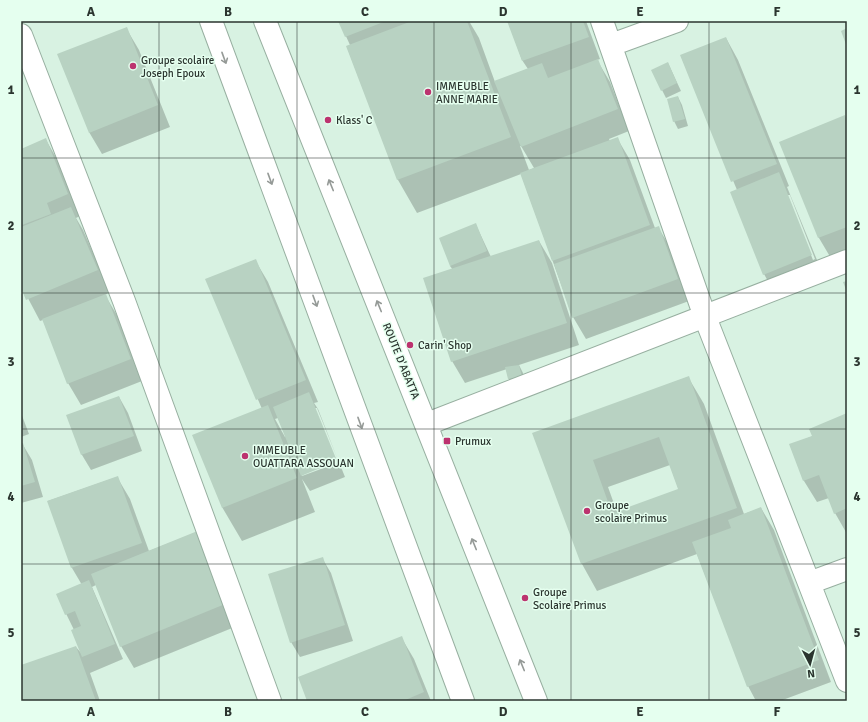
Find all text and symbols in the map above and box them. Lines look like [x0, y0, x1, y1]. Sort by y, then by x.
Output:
text: A [87, 4, 96, 20]
text: B [224, 4, 232, 20]
text: C [361, 4, 369, 20]
text: D [499, 4, 508, 20]
text: E [636, 4, 644, 20]
text: F [774, 4, 781, 20]
one-way arrow [221, 51, 229, 63]
place label: Groupe scolaire Joseph Epoux [141, 54, 214, 80]
marker: Groupe scolaire Joseph Epoux [128, 61, 138, 71]
place label: IMMEUBLE ANNE MARIE [436, 80, 498, 106]
text: 1 [7, 82, 15, 98]
text: 1 [853, 82, 861, 98]
marker: IMMEUBLE ANNE MARIE [423, 87, 433, 97]
place label: Klass' C [336, 114, 373, 127]
marker: Klass' C [323, 115, 333, 125]
one-way arrow [266, 173, 274, 185]
one-way arrow [327, 180, 334, 192]
text: 2 [7, 218, 15, 234]
text: 2 [853, 218, 861, 234]
one-way arrow [311, 295, 319, 307]
one-way arrow [375, 300, 383, 312]
street label: ROUTE D'ABATTA [380, 321, 422, 401]
place label: Carin' Shop [418, 339, 472, 352]
marker: Carin' Shop [405, 340, 415, 350]
text: 3 [7, 354, 15, 370]
text: 3 [853, 354, 861, 370]
one-way arrow [357, 417, 364, 430]
place label: Prumux [455, 435, 491, 448]
marker: Prumux [442, 436, 452, 446]
place label: IMMEUBLE OUATTARA ASSOUAN [253, 444, 354, 470]
marker: IMMEUBLE OUATTARA ASSOUAN [240, 451, 250, 461]
text: 4 [7, 489, 15, 505]
text: 4 [853, 489, 861, 505]
place label: Groupe scolaire Primus [595, 499, 667, 525]
marker: Groupe scolaire Primus [582, 506, 592, 516]
one-way arrow [470, 538, 477, 550]
place label: Groupe Scolaire Primus [533, 586, 607, 612]
marker: Groupe Scolaire Primus [520, 593, 530, 603]
text: 5 [7, 625, 15, 641]
text: 5 [853, 625, 861, 641]
north arrow [790, 644, 830, 684]
one-way arrow [517, 659, 525, 671]
text: N [807, 667, 815, 680]
text: A [87, 704, 96, 720]
text: B [224, 704, 232, 720]
text: C [361, 704, 369, 720]
text: D [499, 704, 508, 720]
text: E [636, 704, 644, 720]
text: F [774, 704, 781, 720]

